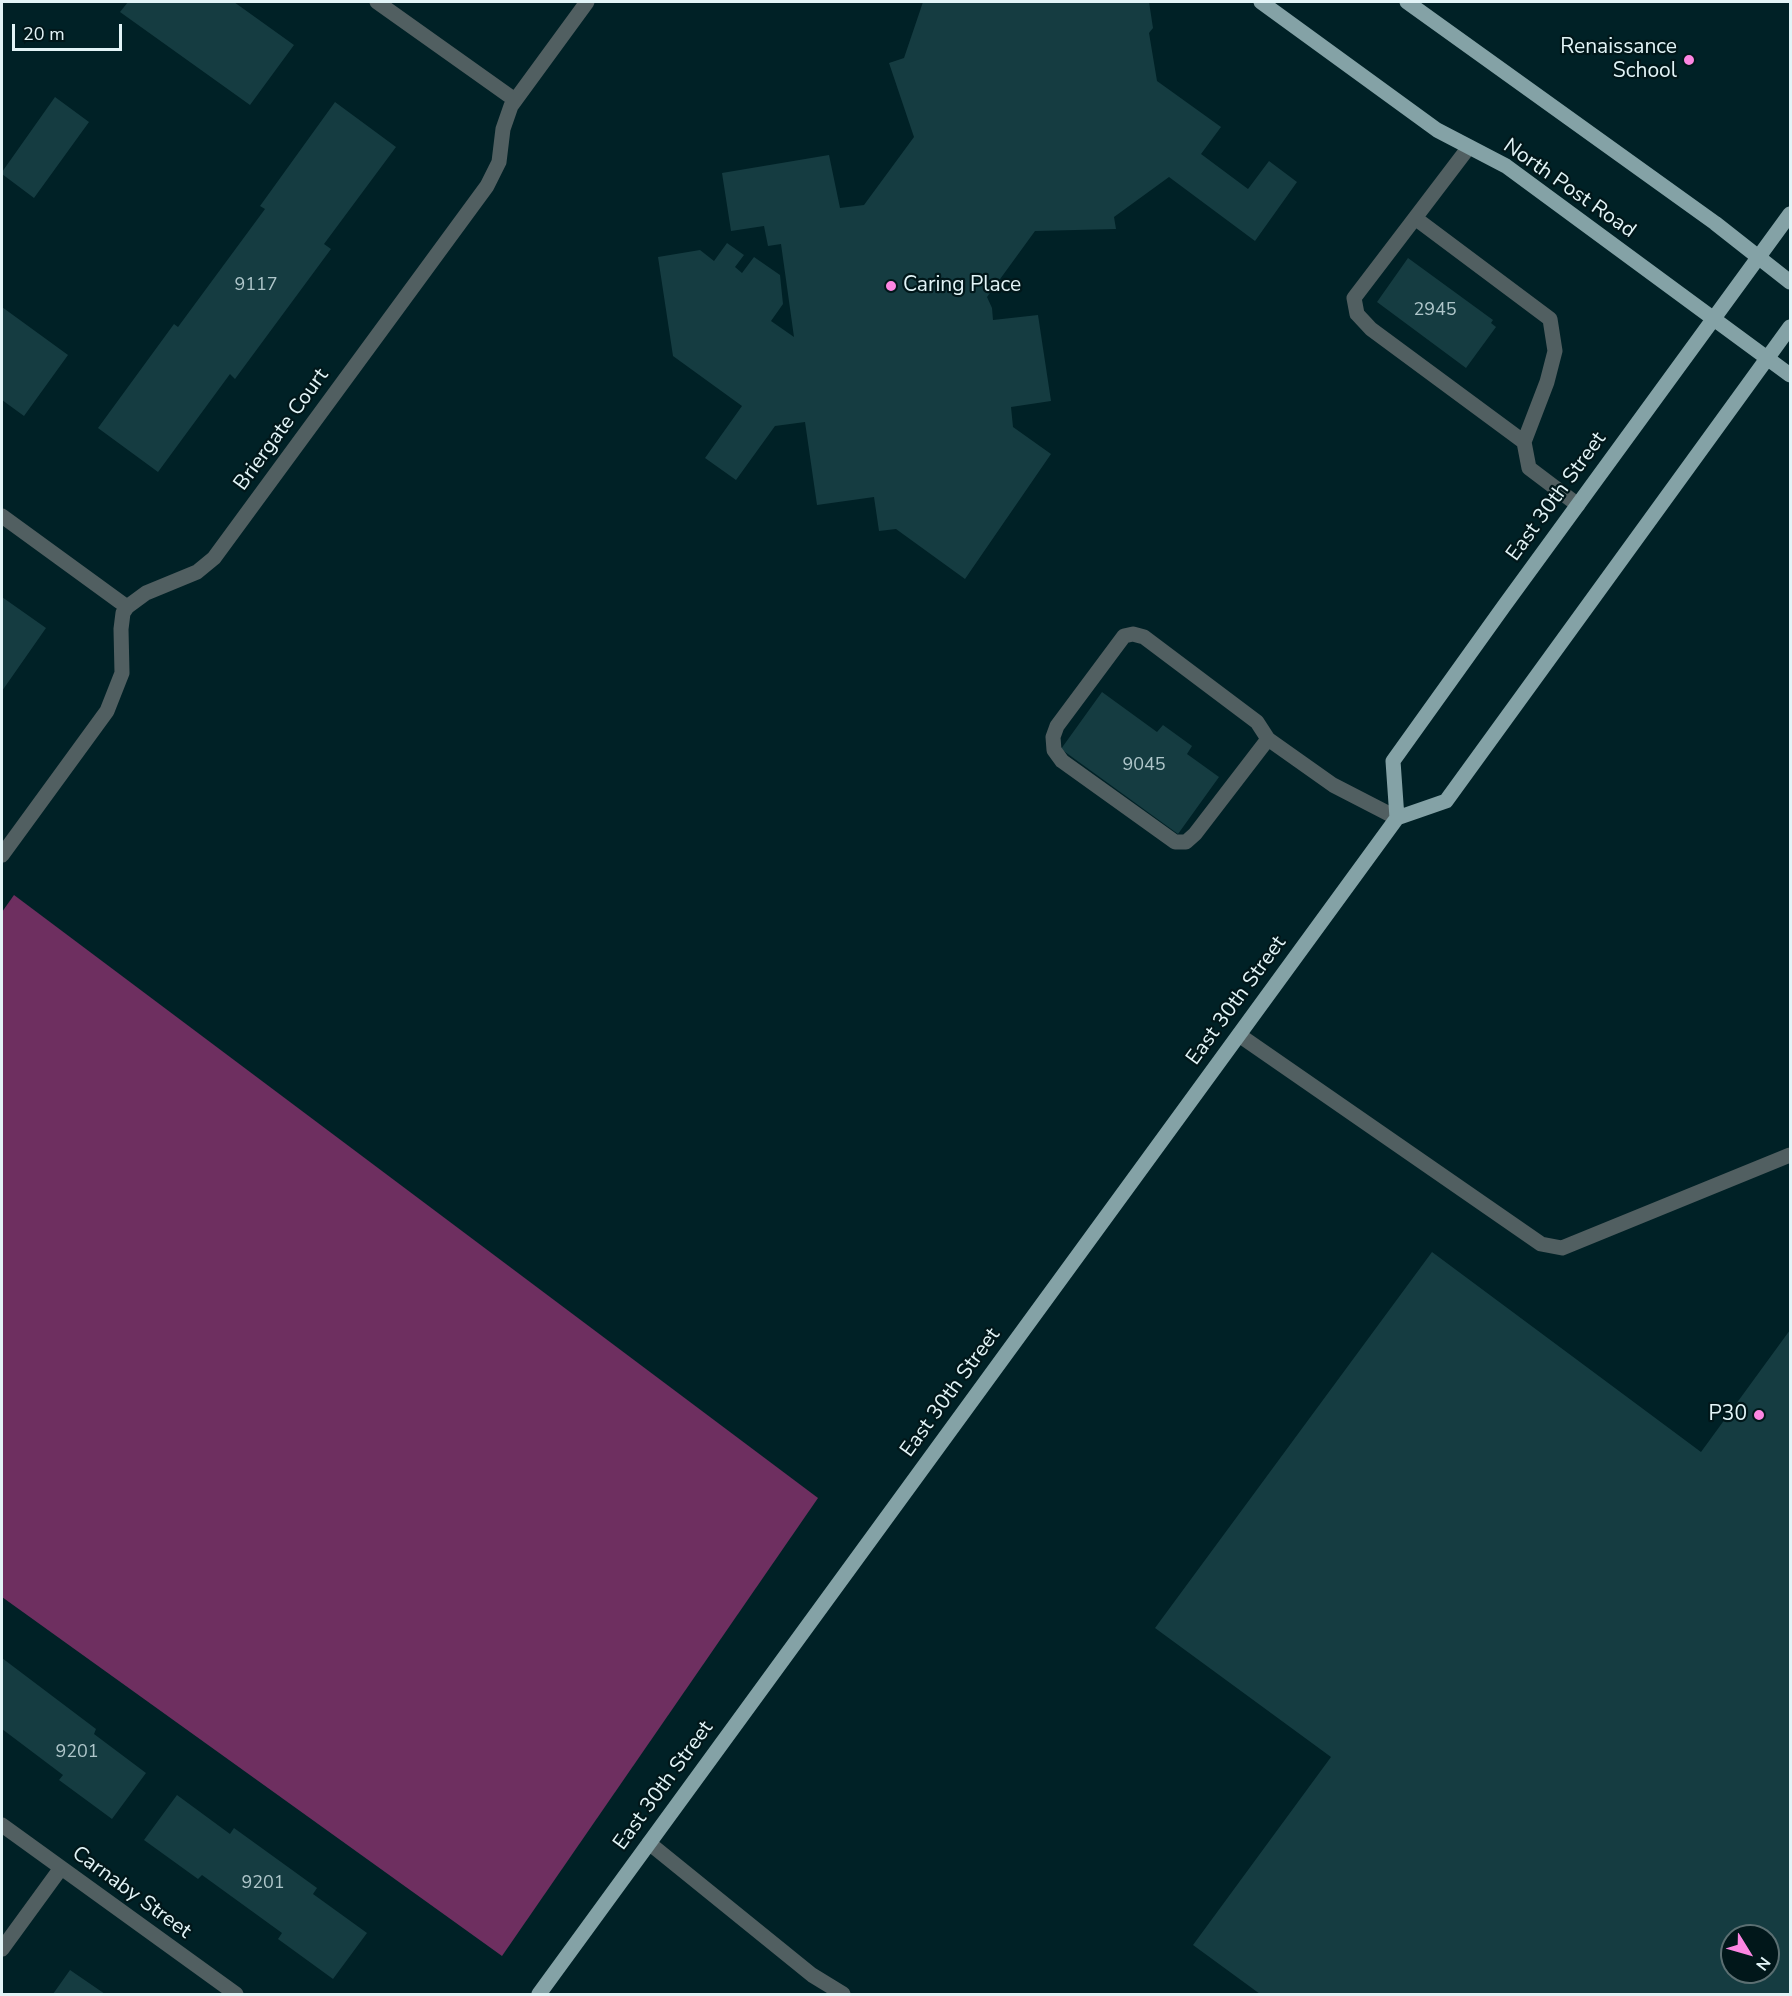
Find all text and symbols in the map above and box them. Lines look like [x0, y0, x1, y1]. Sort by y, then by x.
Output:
scale bar [15, 12, 124, 50]
text: 20 m [23, 22, 65, 46]
place label: Renaissance School [1560, 35, 1677, 85]
marker: Renaissance School [1682, 53, 1696, 67]
street label: North Post Road [1498, 134, 1640, 244]
place label: Caring Place [903, 273, 1021, 299]
house number: 9117 [234, 275, 278, 297]
marker: Caring Place [884, 279, 898, 293]
house number: 2945 [1413, 300, 1457, 322]
street label: Briergate Court [229, 364, 335, 496]
street label: East 30th Street [1502, 428, 1612, 566]
house number: 9045 [1122, 755, 1166, 777]
street label: East 30th Street [1182, 932, 1292, 1070]
street label: East 30th Street [896, 1324, 1006, 1462]
place label: P30 [1709, 1402, 1747, 1428]
marker: P30 [1752, 1408, 1766, 1422]
street label: East 30th Street [609, 1717, 719, 1855]
house number: 9201 [55, 1742, 99, 1764]
street label: Carnaby Street [67, 1841, 195, 1945]
house number: 9201 [241, 1873, 285, 1895]
north arrow [1720, 1924, 1780, 1984]
text: N [1750, 1952, 1775, 1975]

